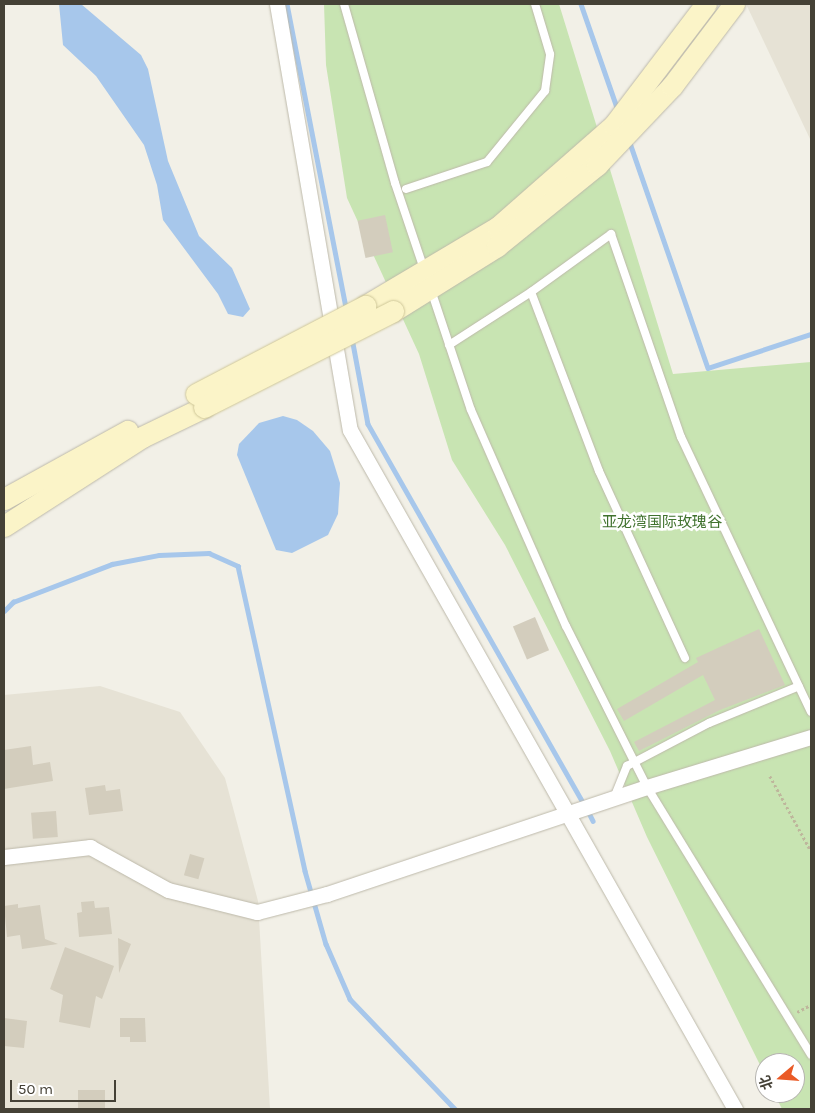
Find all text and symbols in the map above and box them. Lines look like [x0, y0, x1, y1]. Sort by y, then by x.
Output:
park label: 亚龙湾国际玫瑰谷 [602, 514, 722, 532]
north arrow [755, 1053, 805, 1103]
scale bar [12, 1070, 119, 1102]
text: 北 [756, 1073, 776, 1092]
text: 50 m [18, 1080, 53, 1098]

